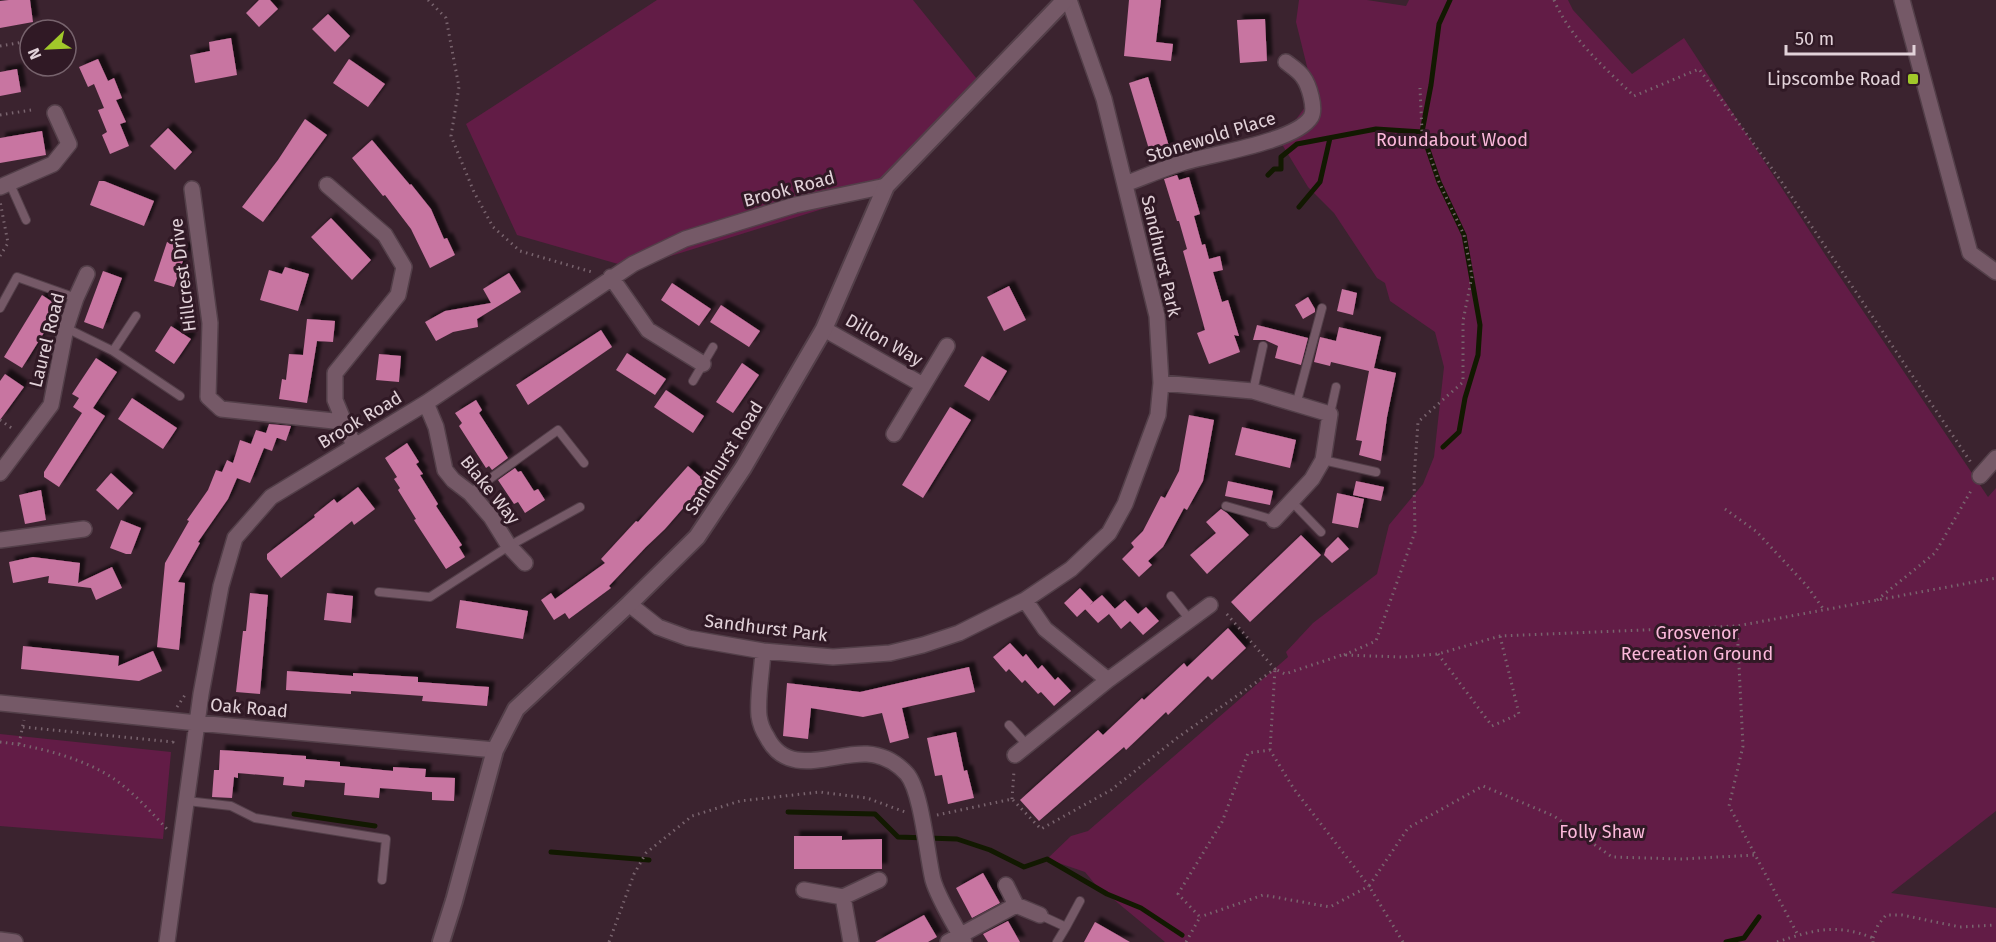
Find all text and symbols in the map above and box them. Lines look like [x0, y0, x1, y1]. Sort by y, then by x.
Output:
north arrow [18, 18, 78, 78]
scale bar [1786, 18, 1914, 56]
text: 50 m [1795, 28, 1834, 50]
text: N [24, 45, 45, 62]
place label: Lipscombe Road [1767, 68, 1901, 90]
marker: Lipscombe Road [1906, 72, 1920, 86]
street label: Stonewold Place [1144, 107, 1278, 167]
park label: Roundabout Wood [1376, 129, 1528, 151]
street label: Brook Road [741, 166, 837, 212]
street label: Sandhurst Park [1136, 193, 1186, 320]
street label: Hillcrest Drive [165, 217, 201, 333]
street label: Laurel Road [25, 290, 69, 390]
street label: Dillon Way [841, 309, 927, 371]
street label: Brook Road [314, 386, 406, 454]
street label: Sandhurst Road [680, 397, 768, 519]
street label: Blake Way [456, 451, 525, 529]
street label: Sandhurst Park [703, 610, 830, 647]
park label: Grosvenor Recreation Ground [1621, 622, 1773, 665]
street label: Oak Road [209, 694, 289, 722]
park label: Folly Shaw [1559, 821, 1645, 843]

